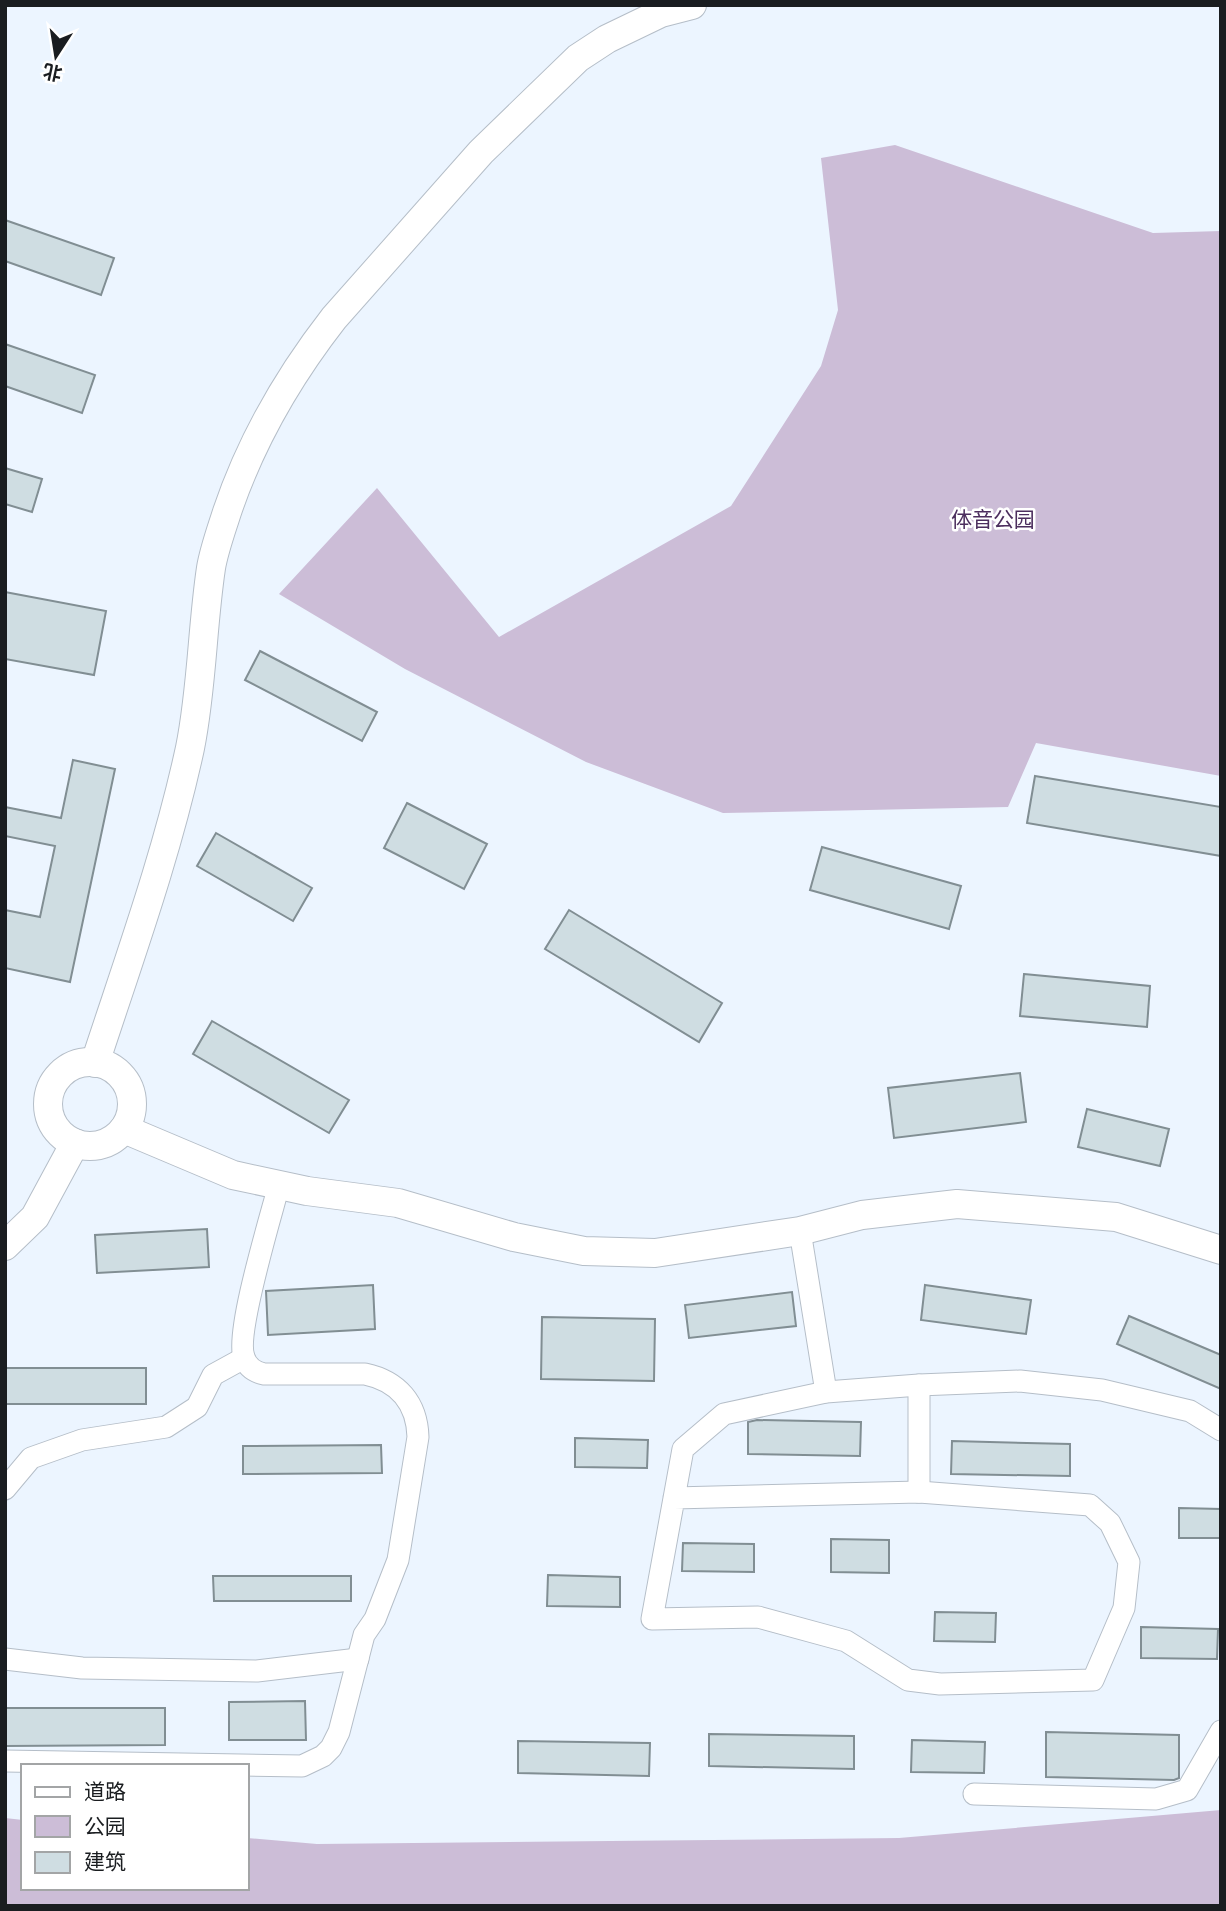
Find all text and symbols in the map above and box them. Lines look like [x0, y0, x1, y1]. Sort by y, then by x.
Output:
north arrow [21, 21, 91, 91]
text: 北 [41, 60, 64, 84]
park label: 体音公园 [951, 508, 1035, 531]
legend [21, 1764, 248, 1890]
text: 道路 [84, 1780, 126, 1803]
text: 公园 [84, 1815, 126, 1838]
text: 建筑 [84, 1850, 126, 1873]

